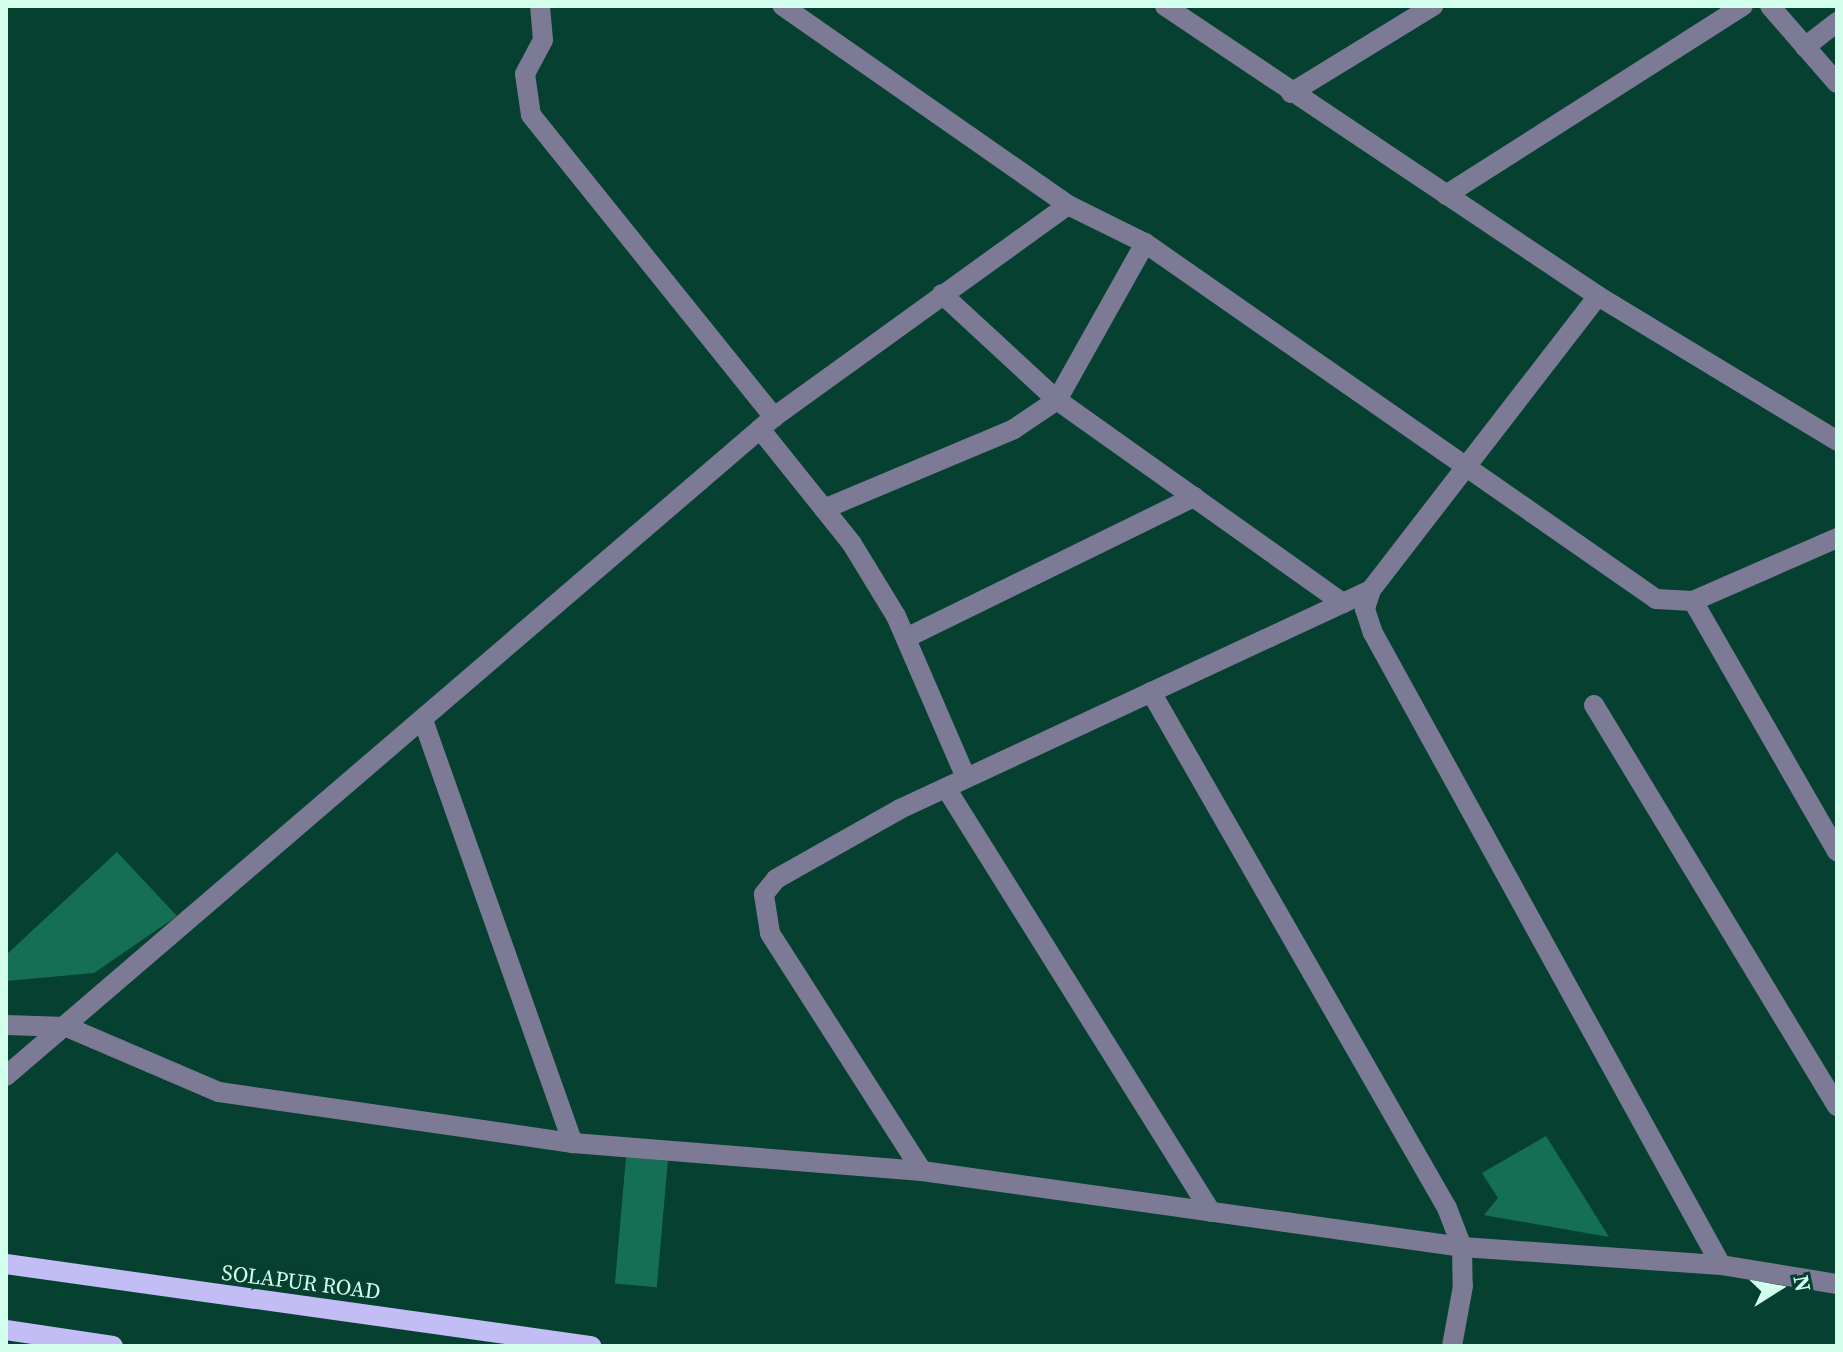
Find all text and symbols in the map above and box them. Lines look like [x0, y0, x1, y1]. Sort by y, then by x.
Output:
north arrow [1739, 1248, 1819, 1328]
street label: SOLAPUR ROAD [220, 1259, 382, 1305]
text: N [1786, 1273, 1819, 1294]

